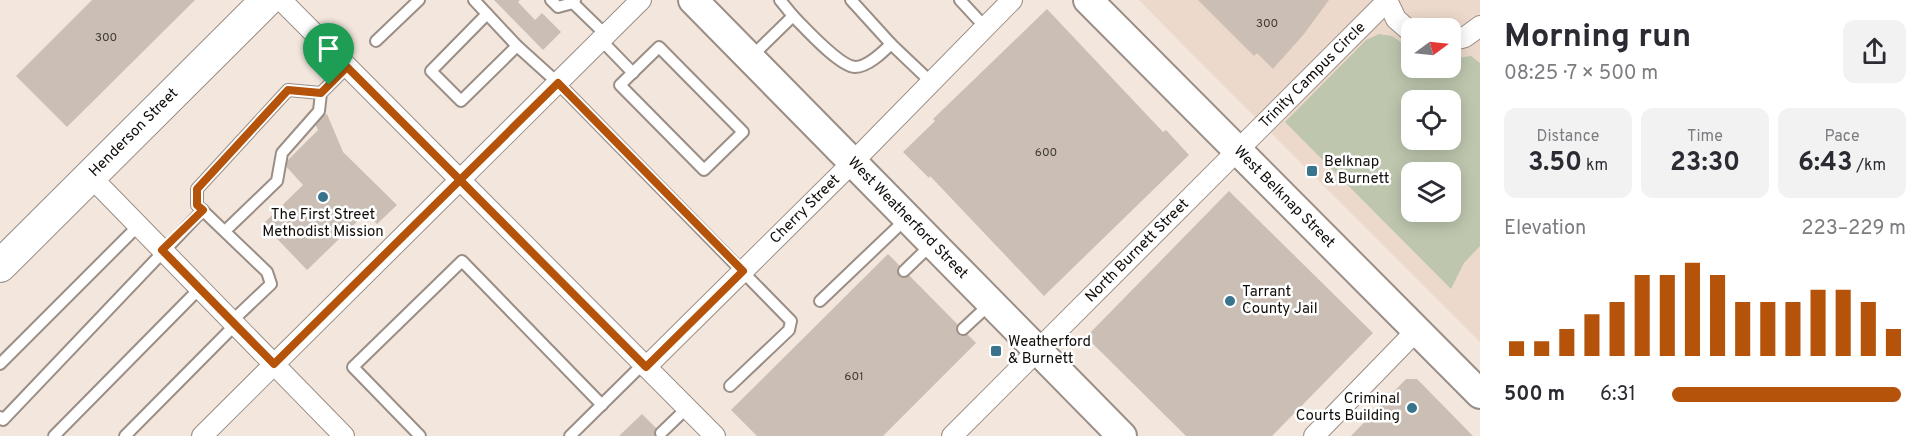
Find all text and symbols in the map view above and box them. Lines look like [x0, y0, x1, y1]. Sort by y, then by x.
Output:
house number: 300 [1256, 16, 1278, 32]
text: Morning run [1504, 17, 1691, 59]
street label: Trinity Campus Circle [1255, 18, 1370, 133]
north arrow [1401, 18, 1461, 78]
map controls [1401, 18, 1461, 222]
button: share [1843, 20, 1906, 83]
pin [303, 23, 354, 85]
house number: 300 [95, 30, 117, 46]
icon: arrive [312, 32, 345, 65]
text: 08:25 · 7 × 500 m [1504, 61, 1658, 87]
street label: Henderson Street [85, 84, 183, 181]
button: locate [1401, 90, 1461, 150]
text: Distance [1537, 127, 1599, 147]
text: Time [1687, 127, 1723, 147]
text: Pace [1824, 127, 1860, 147]
street label: West Belknap Street [1229, 142, 1339, 252]
house number: 600 [1035, 145, 1057, 161]
text: 3.50 [1528, 147, 1582, 180]
text: 23:30 [1670, 147, 1740, 180]
text: 6:43 [1798, 147, 1852, 180]
street label: West Weatherford Street [843, 153, 972, 283]
place label: Belknap & Burnett [1324, 153, 1390, 189]
text: km [1582, 156, 1608, 176]
text: /km [1852, 156, 1886, 176]
button: layers [1401, 162, 1461, 222]
marker: Belknap & Burnett [1305, 164, 1319, 178]
street label: Cherry Street [766, 171, 844, 248]
marker: The First Street Methodist Mission [316, 190, 330, 204]
street label: North Burnett Street [1081, 195, 1193, 307]
place label: The First Street Methodist Mission [262, 206, 384, 242]
text: Elevation [1504, 216, 1586, 242]
text: 223–229 m [1801, 216, 1906, 242]
place label: Tarrant County Jail [1242, 283, 1318, 319]
marker: Tarrant County Jail [1223, 294, 1237, 308]
place label: Weatherford & Burnett [1008, 333, 1091, 369]
marker: Weatherford & Burnett [989, 344, 1003, 358]
house number: 601 [844, 369, 864, 385]
text: 500 m [1504, 382, 1565, 408]
text: 6:31 [1600, 382, 1636, 408]
place label: Criminal Courts Building [1296, 390, 1400, 426]
marker: Criminal Courts Building [1405, 401, 1419, 415]

